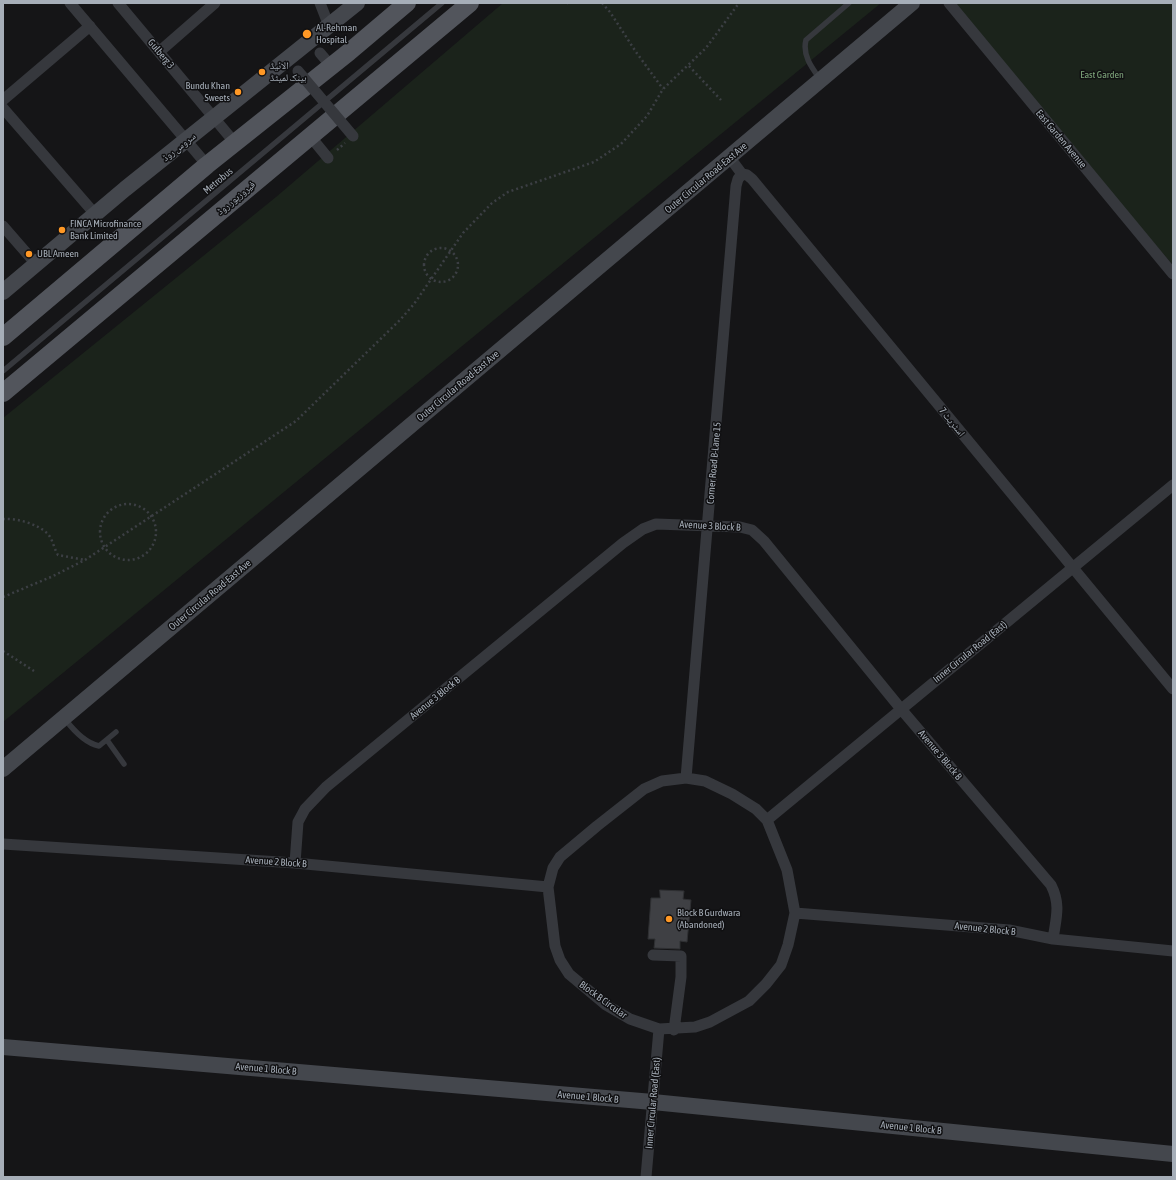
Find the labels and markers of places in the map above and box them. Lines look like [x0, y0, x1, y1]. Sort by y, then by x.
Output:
place label: Al-Rehman Hospital [316, 22, 357, 46]
marker: Al-Rehman Hospital [301, 28, 313, 40]
place label: الائیڈ بینک لمیٹڈ [270, 60, 307, 84]
marker: الائیڈ بینک لمیٹڈ [257, 67, 267, 77]
place label: Bundu Khan Sweets [185, 80, 230, 104]
marker: Bundu Khan Sweets [233, 87, 243, 97]
place label: FINCA Microfinance Bank Limited [70, 218, 141, 242]
marker: FINCA Microfinance Bank Limited [57, 225, 67, 235]
place label: UBL Ameen [37, 248, 79, 260]
marker: UBL Ameen [24, 249, 34, 259]
place label: Block B Gurdwara (Abandoned) [677, 907, 740, 930]
marker: Block B Gurdwara (Abandoned) [664, 914, 674, 924]

